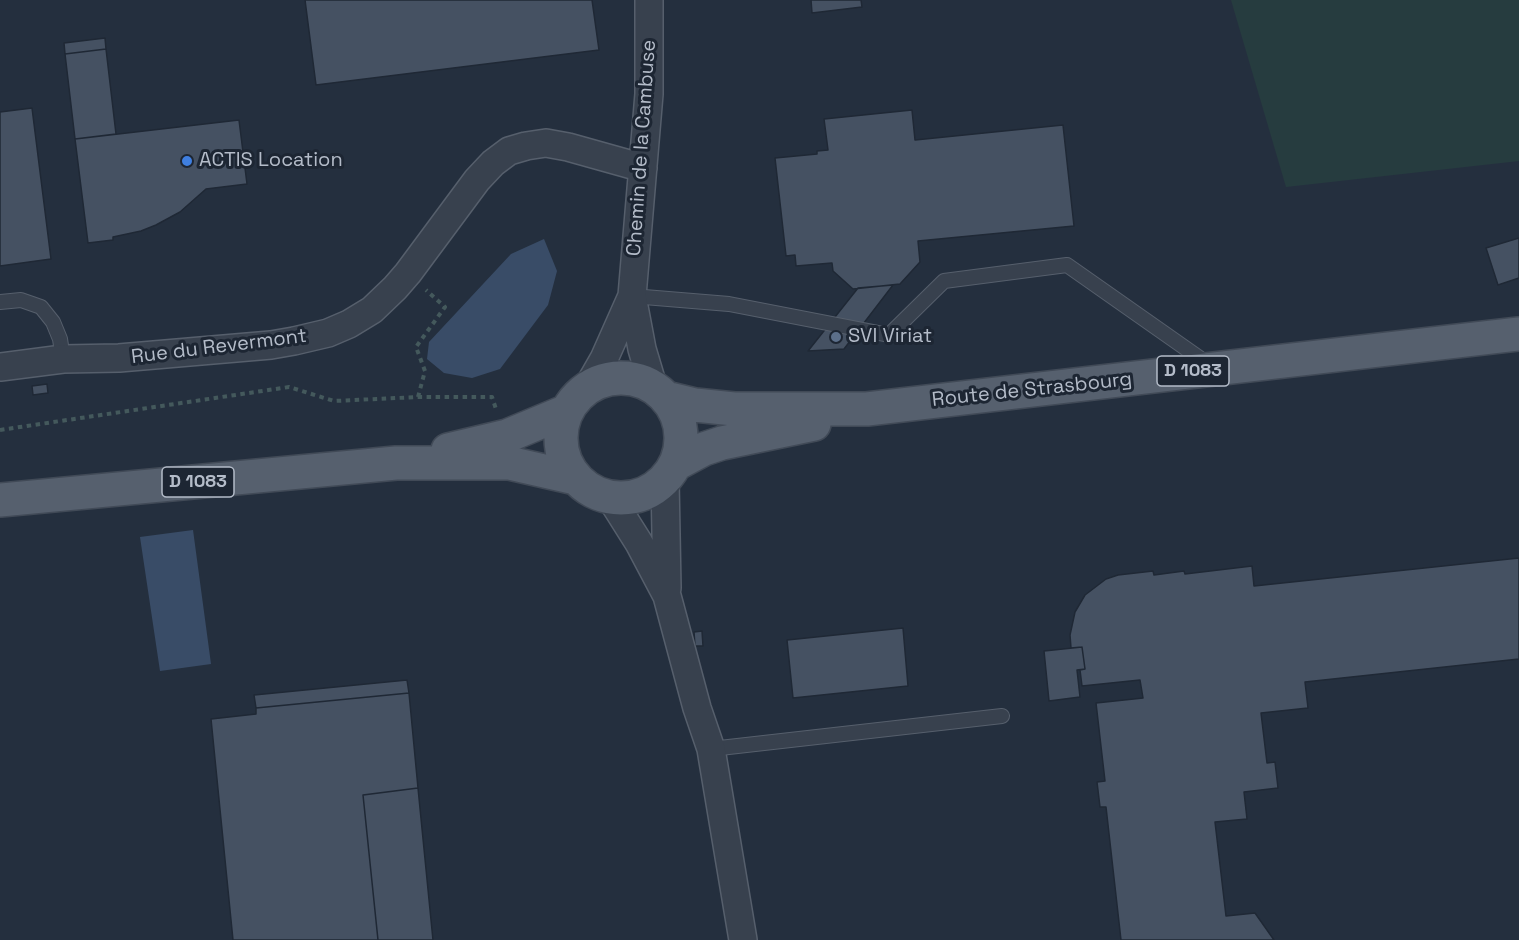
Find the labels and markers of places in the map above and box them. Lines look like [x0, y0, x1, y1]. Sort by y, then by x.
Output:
place label: ACTIS Location [199, 149, 343, 173]
marker: ACTIS Location [180, 154, 194, 168]
place label: SVI Viriat [848, 325, 932, 349]
marker: SVI Viriat [829, 330, 843, 344]

